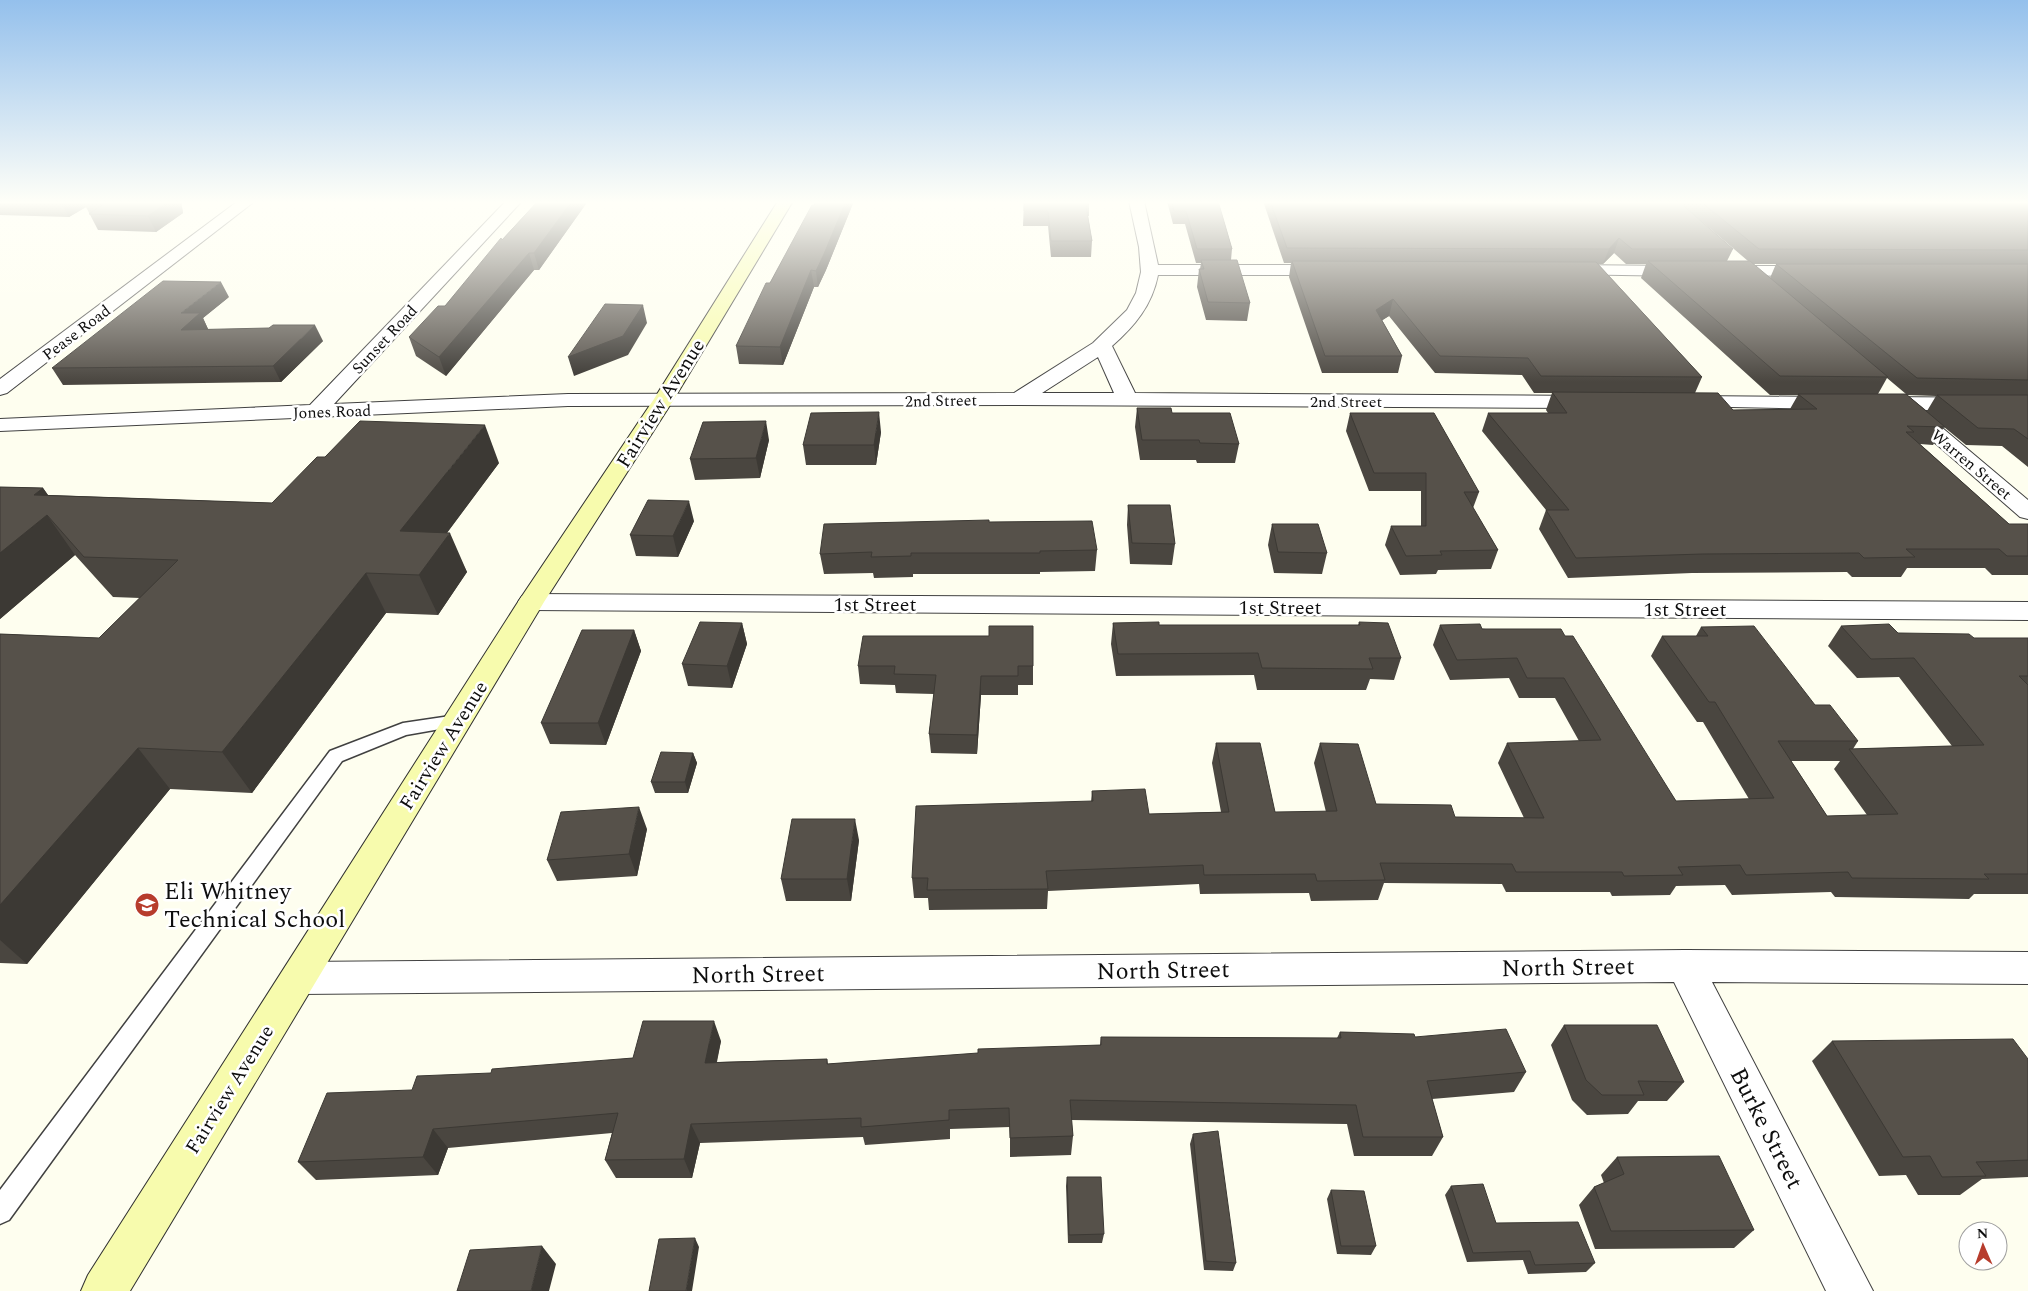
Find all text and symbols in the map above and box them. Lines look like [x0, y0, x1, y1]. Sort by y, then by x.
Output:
street label: Pease Road [37, 299, 116, 367]
street label: Sunset Road [346, 300, 423, 380]
street label: Fairview Avenue [609, 333, 713, 474]
street label: 2nd Street [905, 388, 978, 414]
street label: 2nd Street [1310, 390, 1382, 414]
street label: Jones Road [292, 399, 372, 425]
street label: Warren Street [1926, 424, 2017, 506]
street label: 1st Street [834, 590, 917, 620]
street label: 1st Street [1239, 593, 1322, 623]
street label: 1st Street [1644, 595, 1727, 625]
street label: Fairview Avenue [392, 675, 496, 816]
place label: Eli Whitney Technical School [164, 874, 345, 938]
school or university icon: Eli Whitney Technical School [134, 892, 160, 918]
street label: North Street [1501, 949, 1635, 987]
street label: North Street [1096, 952, 1230, 990]
street label: North Street [691, 956, 825, 994]
street label: Fairview Avenue [178, 1019, 282, 1160]
street label: Burke Street [1720, 1061, 1812, 1196]
north arrow [1958, 1221, 2008, 1271]
text: N [1976, 1223, 1989, 1244]

